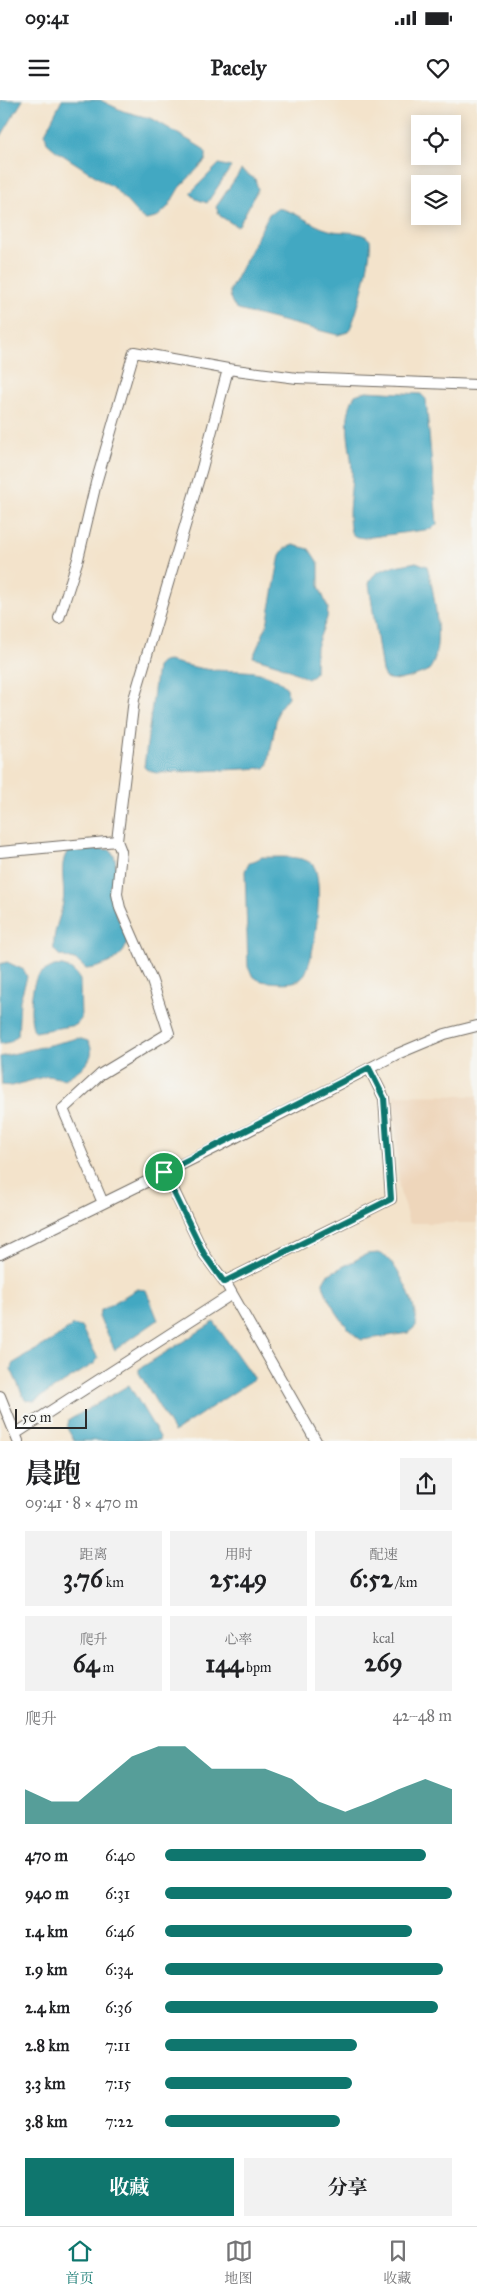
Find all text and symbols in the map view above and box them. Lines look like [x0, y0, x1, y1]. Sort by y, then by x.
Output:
text: 09:41 [25, 6, 69, 29]
icon: menu [25, 54, 53, 82]
text: Pacely [211, 54, 266, 81]
icon: heart [424, 54, 452, 82]
map controls [411, 115, 461, 225]
button: locate [411, 115, 461, 165]
button: layers [411, 175, 461, 225]
pin [143, 1151, 185, 1193]
icon: arrive [150, 1158, 178, 1186]
scale bar [15, 1406, 88, 1429]
text: 50 m [22, 1409, 51, 1426]
text: 晨跑 [25, 1456, 81, 1491]
button: share [400, 1458, 452, 1510]
text: 09:41 · 8 × 470 m [25, 1493, 138, 1512]
text: 距离 [80, 1546, 108, 1563]
text: 用时 [225, 1546, 253, 1563]
text: 配速 [370, 1546, 398, 1563]
text: 3.76 [63, 1563, 103, 1594]
text: 25:49 [210, 1563, 267, 1594]
text: 6:52 [349, 1563, 393, 1594]
text: km [103, 1574, 124, 1591]
text: /km [393, 1574, 418, 1591]
text: kcal [372, 1630, 395, 1647]
text: 爬升 [80, 1631, 108, 1648]
text: 心率 [225, 1631, 253, 1648]
text: 269 [364, 1647, 403, 1678]
text: 64 [73, 1648, 99, 1679]
text: 144 [205, 1648, 243, 1679]
text: m [99, 1659, 114, 1676]
text: bpm [243, 1659, 272, 1676]
text: 42–48 m [393, 1706, 452, 1725]
text: 爬升 [25, 1709, 57, 1728]
text: 470 m [25, 1846, 68, 1865]
text: 6:40 [105, 1846, 135, 1865]
text: 940 m [25, 1884, 69, 1903]
text: 6:31 [105, 1884, 130, 1903]
text: 1.4 km [25, 1922, 68, 1941]
text: 6:46 [105, 1922, 134, 1941]
text: 1.9 km [25, 1960, 68, 1979]
text: 6:34 [105, 1960, 133, 1979]
text: 2.4 km [25, 1998, 70, 2017]
text: 6:36 [105, 1998, 132, 2017]
text: 2.8 km [25, 2036, 69, 2055]
text: 7:11 [105, 2036, 130, 2055]
text: 3.3 km [25, 2074, 65, 2093]
text: 7:15 [105, 2074, 131, 2093]
text: 3.8 km [25, 2112, 68, 2131]
text: 7:22 [105, 2112, 133, 2131]
button: 收藏 [25, 2158, 234, 2216]
button: 分享 [244, 2158, 452, 2216]
tab: 首页 [66, 2237, 94, 2287]
tab: 地图 [225, 2237, 253, 2287]
tab: 收藏 [384, 2237, 412, 2287]

